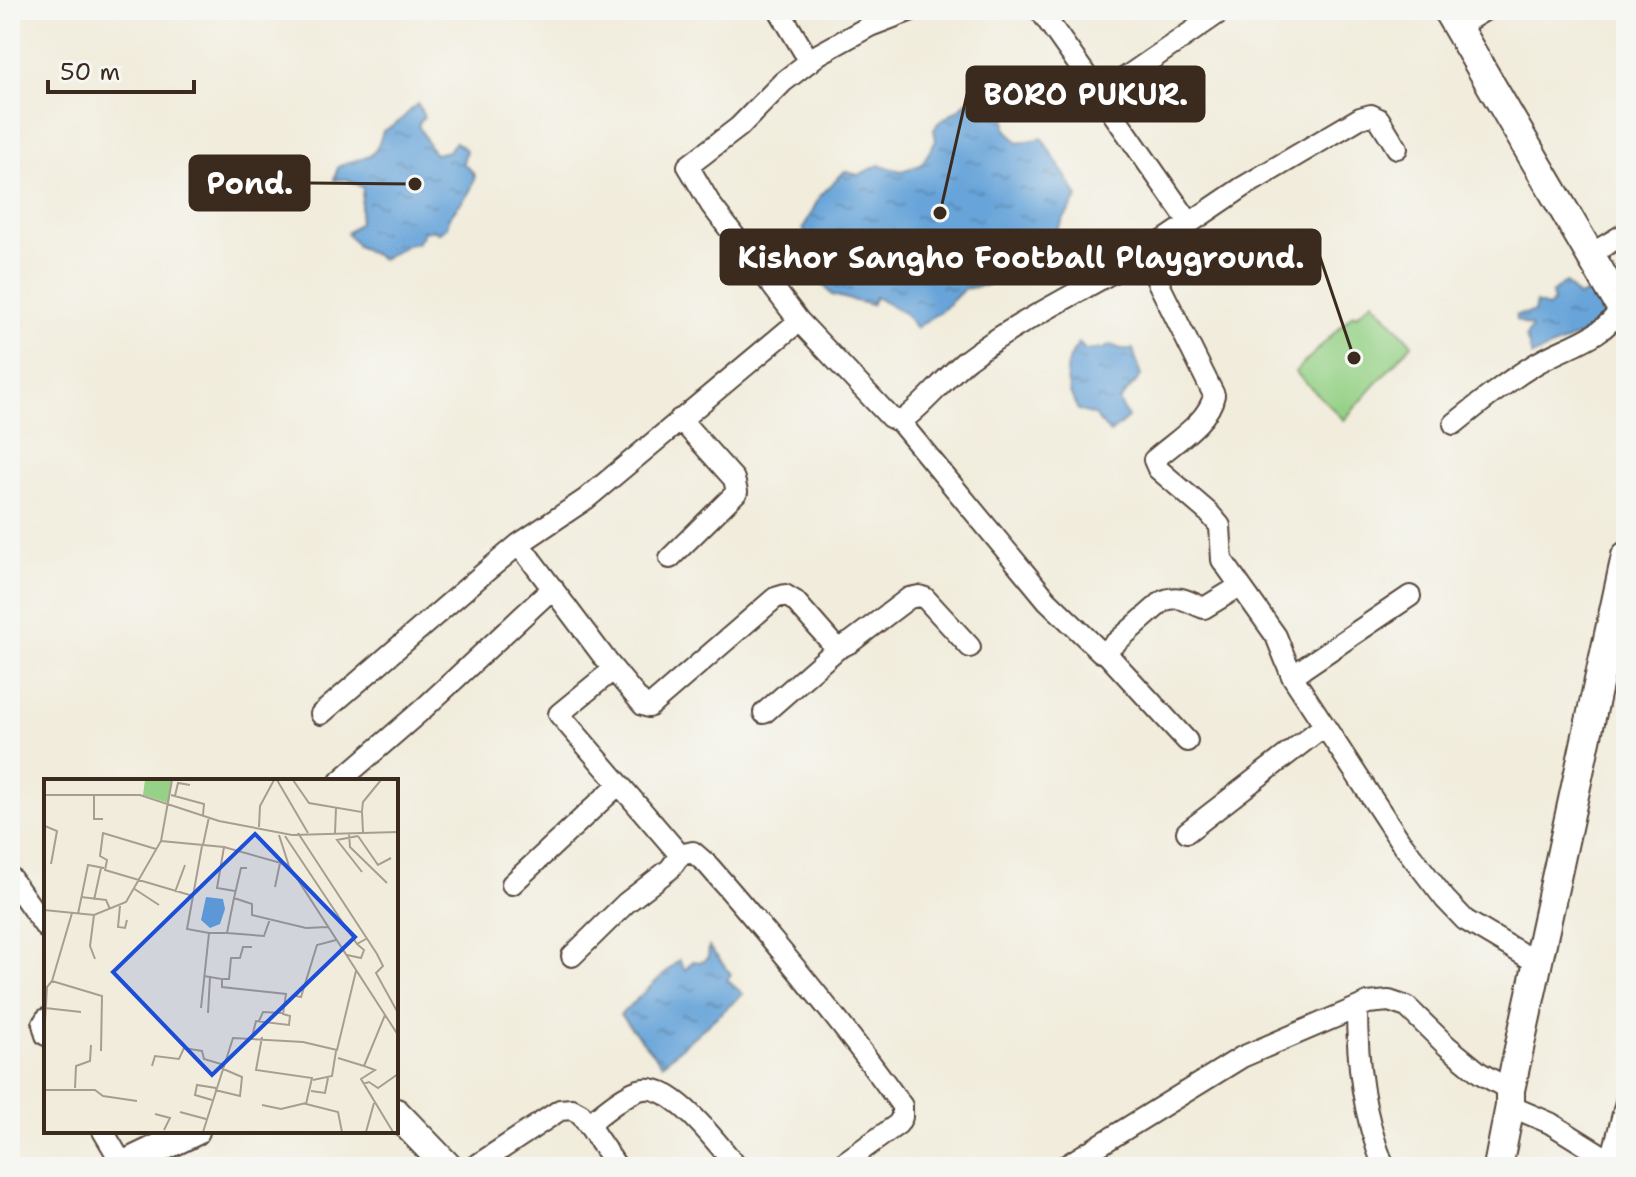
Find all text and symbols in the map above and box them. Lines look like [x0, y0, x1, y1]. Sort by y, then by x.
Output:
scale bar [48, 44, 194, 94]
text: 50 m [60, 56, 120, 88]
callout: BORO PUKUR. [967, 67, 1204, 121]
text: BORO PUKUR. [984, 74, 1188, 115]
callout: Pond. [190, 156, 309, 210]
text: Pond. [207, 163, 293, 204]
callout: Kishor Sangho Football Playground. [721, 230, 1320, 284]
text: Kishor Sangho Football Playground. [737, 237, 1305, 278]
inset map [44, 779, 398, 1133]

